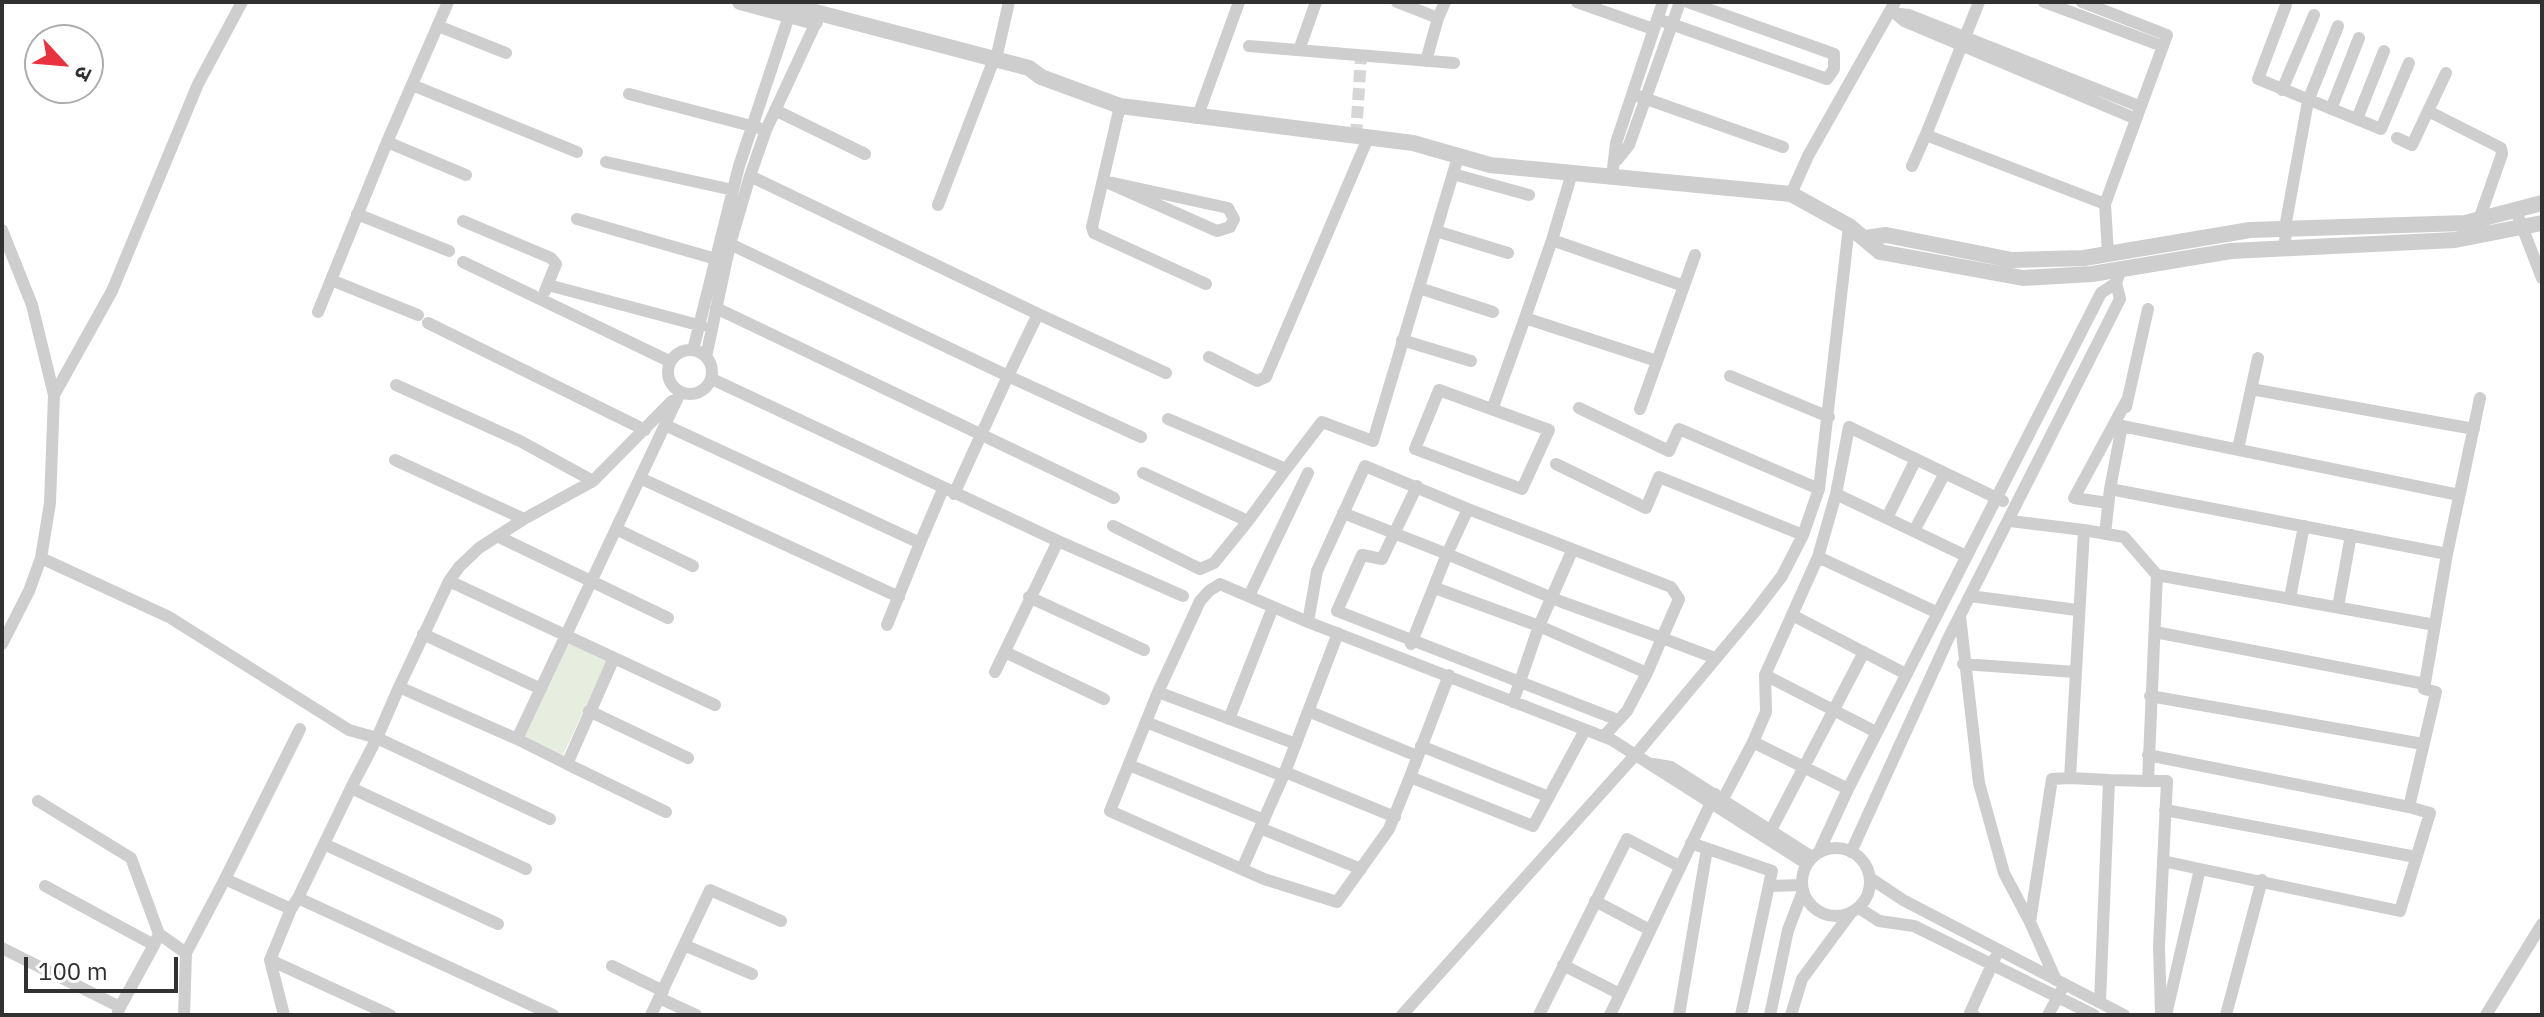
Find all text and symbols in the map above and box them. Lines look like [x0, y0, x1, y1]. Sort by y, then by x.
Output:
north arrow [24, 24, 104, 104]
text: उ [68, 62, 100, 86]
scale bar [28, 941, 182, 991]
text: 100 m [38, 955, 108, 987]

